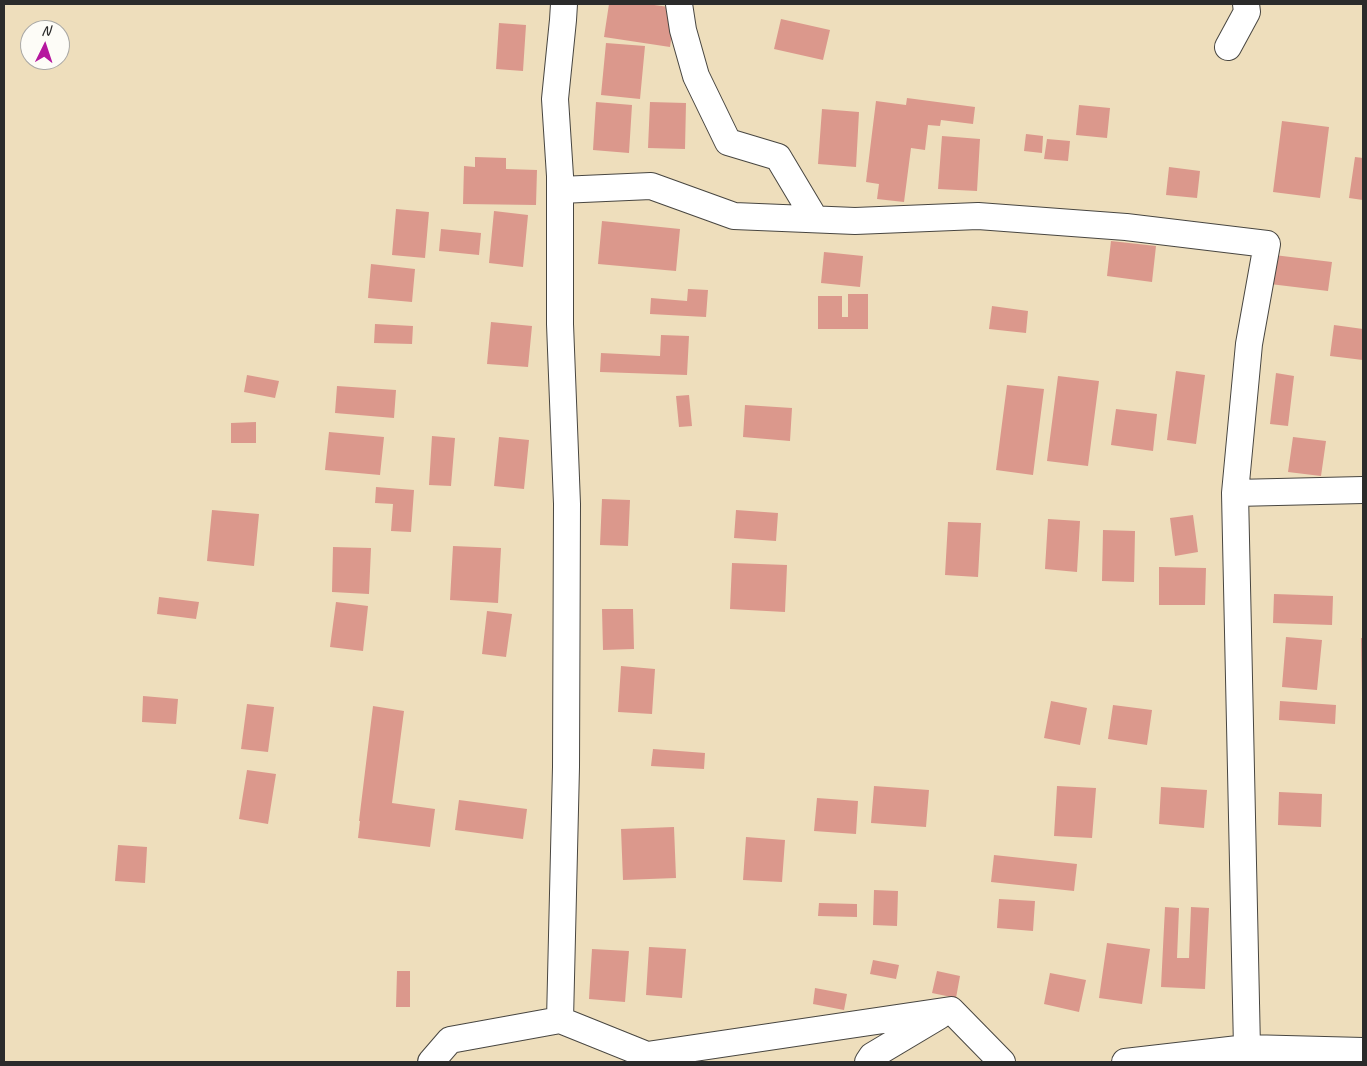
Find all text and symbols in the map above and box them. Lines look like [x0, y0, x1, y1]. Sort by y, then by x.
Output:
north arrow [20, 20, 70, 70]
text: N [41, 22, 51, 39]

